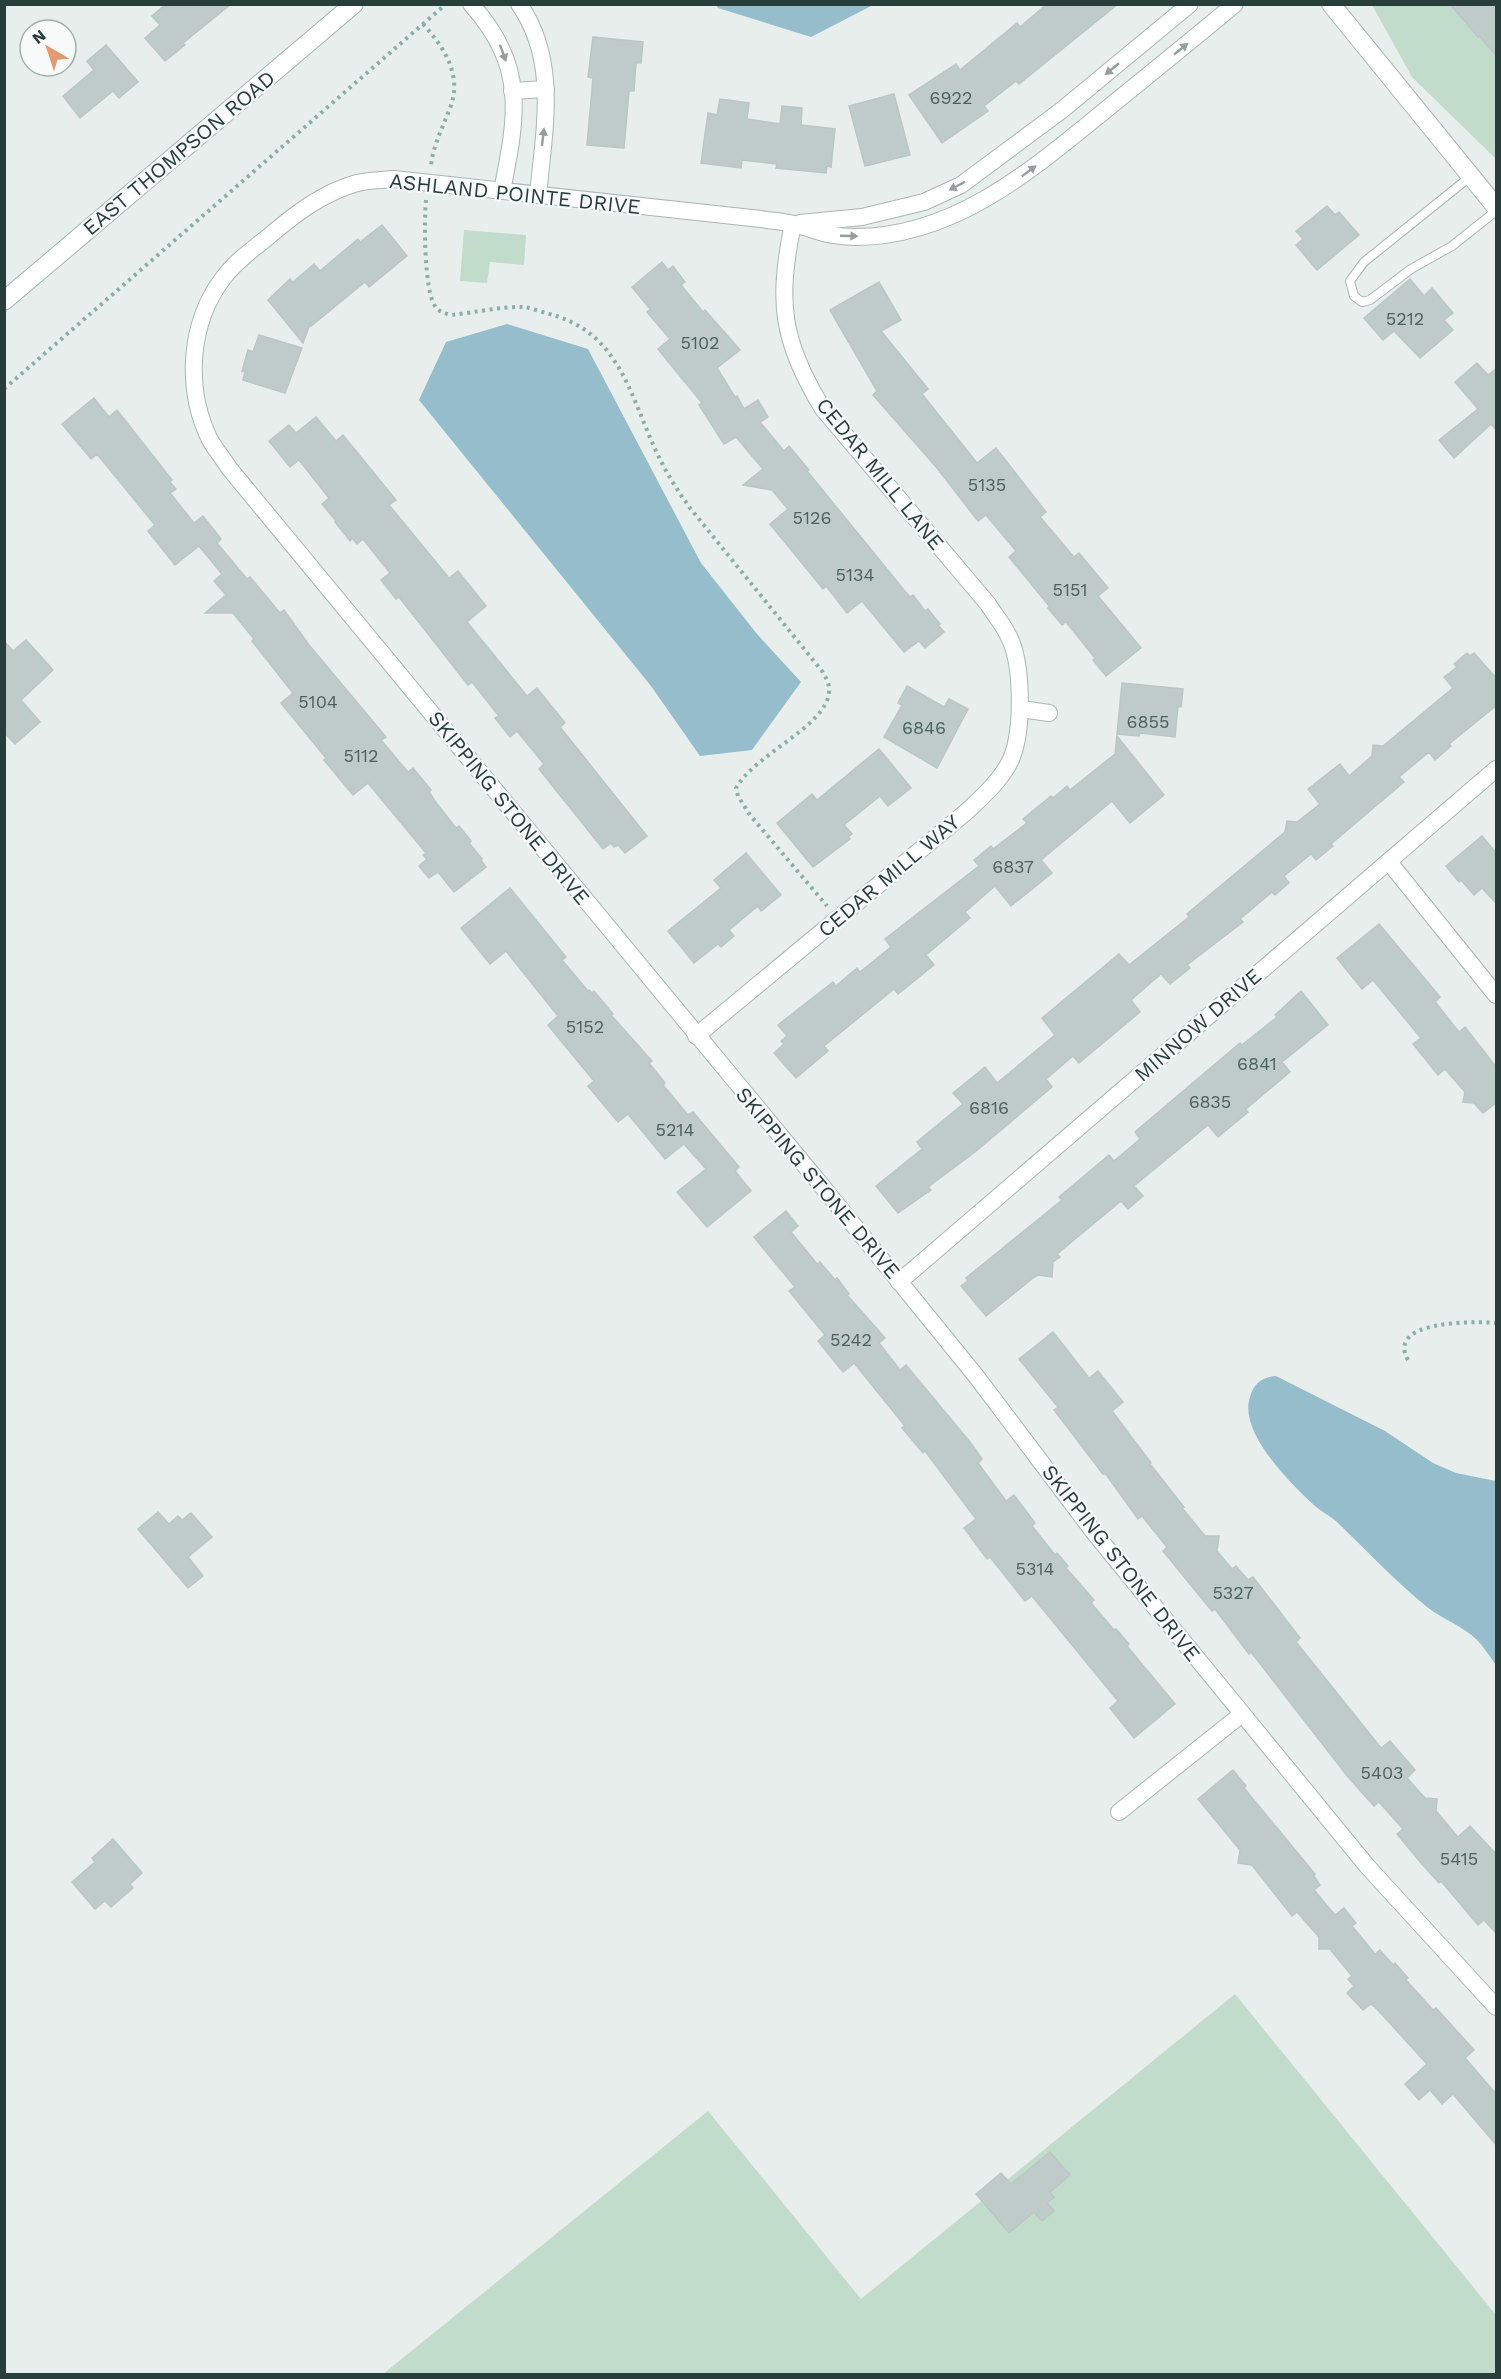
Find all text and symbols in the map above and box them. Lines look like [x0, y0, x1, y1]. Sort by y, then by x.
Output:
north arrow [18, 18, 78, 78]
text: N [28, 26, 49, 48]
one-way arrow [1173, 42, 1189, 55]
one-way arrow [499, 44, 509, 62]
one-way arrow [1104, 62, 1120, 75]
street label: EAST THOMPSON ROAD [78, 65, 280, 240]
house number: 6922 [929, 87, 973, 108]
one-way arrow [539, 127, 548, 146]
one-way arrow [1021, 165, 1036, 177]
street label: ASHLAND POINTE DRIVE [388, 168, 642, 219]
one-way arrow [948, 181, 965, 191]
one-way arrow [840, 231, 859, 241]
house number: 5212 [1386, 308, 1424, 329]
house number: 5102 [680, 332, 720, 353]
street label: CEDAR MILL LANE [811, 393, 949, 555]
house number: 5135 [968, 474, 1006, 495]
house number: 5126 [793, 507, 831, 528]
house number: 5134 [836, 564, 875, 585]
house number: 5151 [1053, 579, 1088, 600]
house number: 5104 [298, 691, 338, 712]
street label: SKIPPING STONE DRIVE [423, 706, 595, 910]
house number: 6855 [1127, 711, 1169, 732]
house number: 6846 [902, 717, 946, 738]
house number: 5112 [343, 745, 379, 766]
street label: CEDAR MILL WAY [813, 809, 964, 942]
house number: 6837 [992, 856, 1034, 877]
street label: MINNOW DRIVE [1129, 963, 1266, 1086]
house number: 5152 [566, 1016, 604, 1037]
house number: 6841 [1237, 1053, 1277, 1074]
street label: SKIPPING STONE DRIVE [731, 1082, 906, 1283]
house number: 6835 [1189, 1091, 1231, 1112]
house number: 6816 [969, 1097, 1009, 1118]
house number: 5214 [656, 1119, 695, 1140]
house number: 5242 [830, 1329, 872, 1350]
street label: SKIPPING STONE DRIVE [1037, 1460, 1206, 1666]
house number: 5314 [1016, 1558, 1055, 1579]
house number: 5327 [1212, 1582, 1254, 1603]
house number: 5403 [1361, 1762, 1403, 1783]
house number: 5415 [1440, 1848, 1478, 1869]

